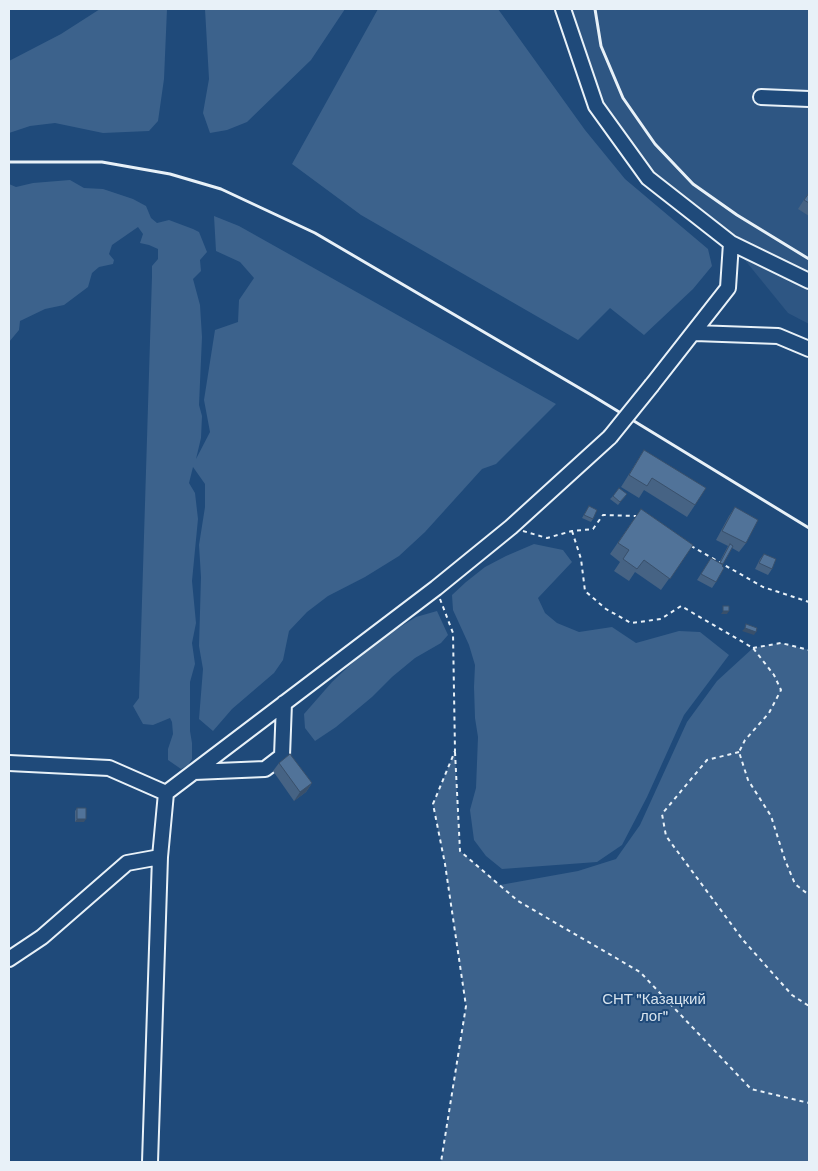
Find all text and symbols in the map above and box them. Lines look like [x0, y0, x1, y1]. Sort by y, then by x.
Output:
park label: СНТ "Казацкий лог" [602, 991, 706, 1026]

